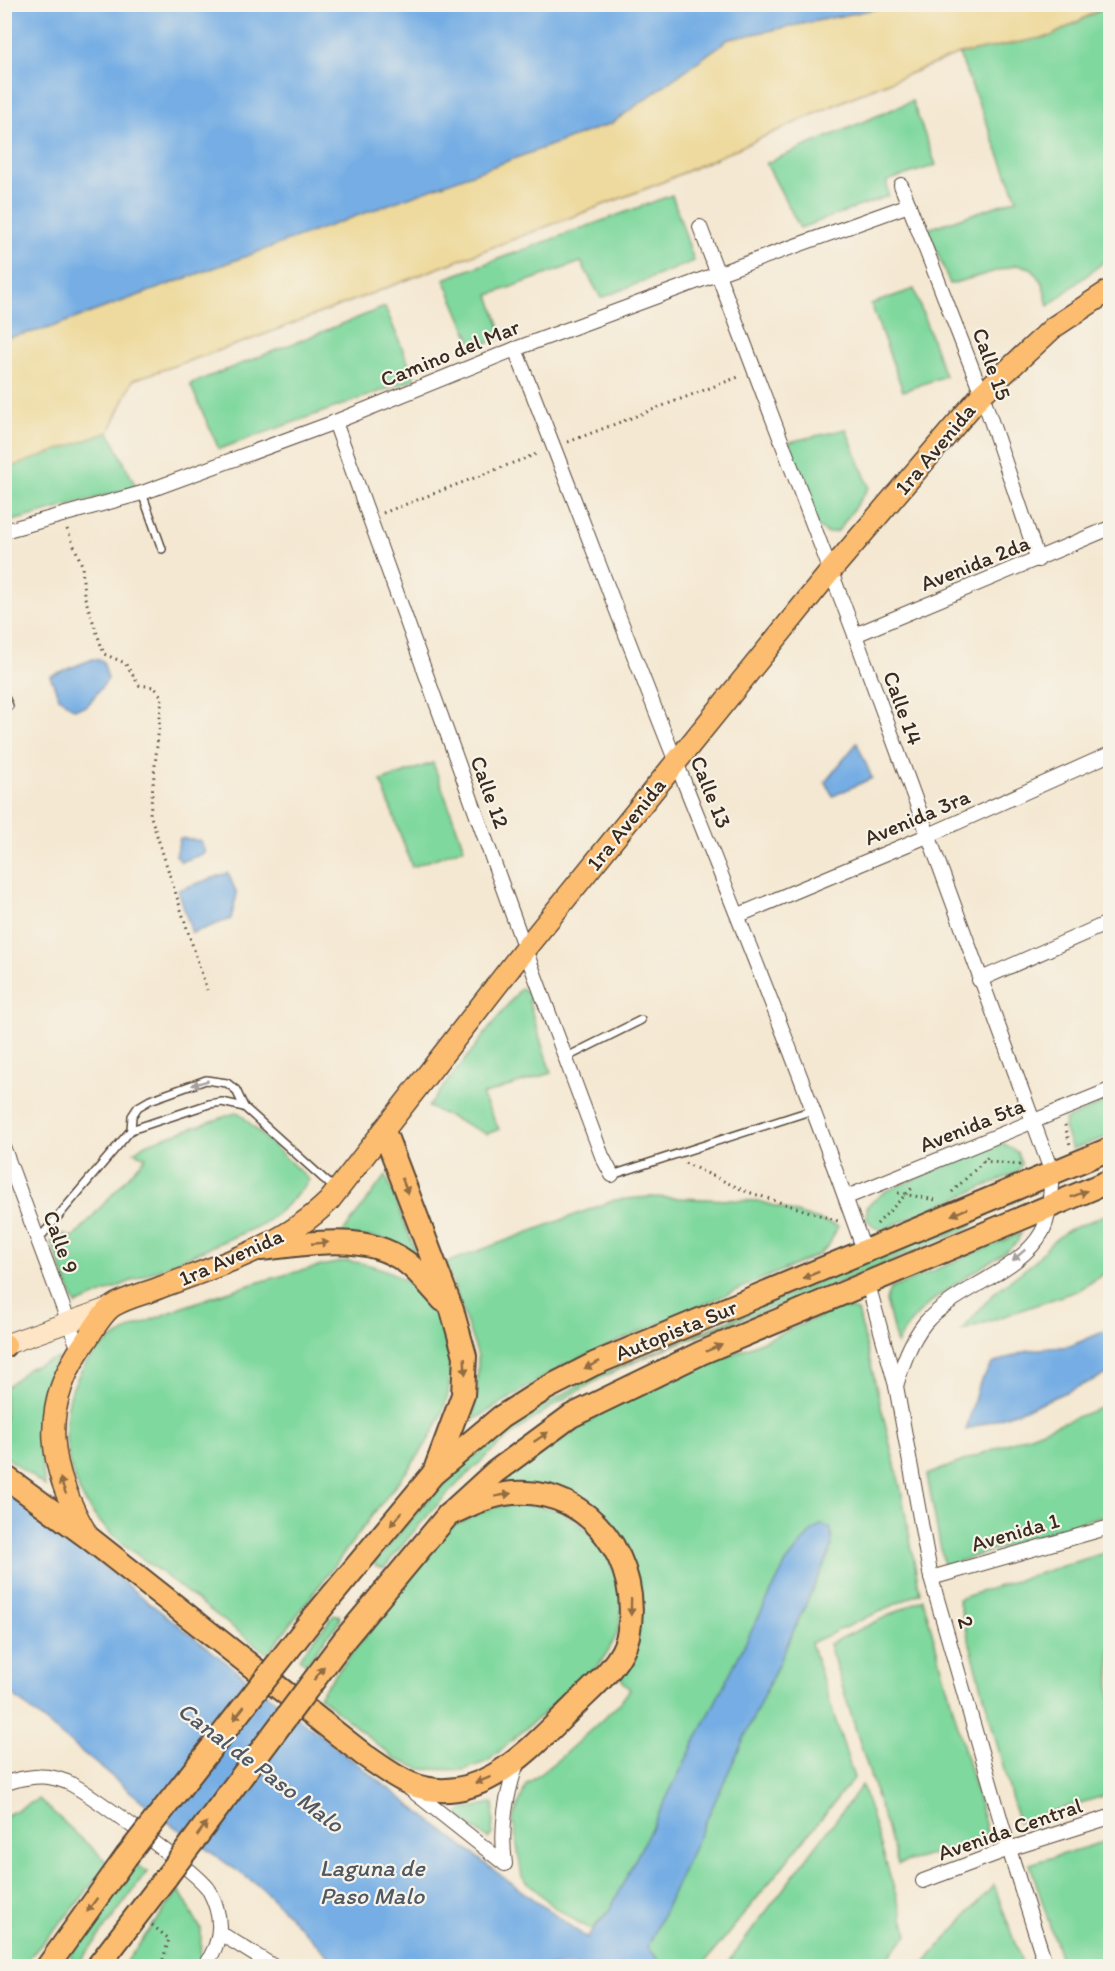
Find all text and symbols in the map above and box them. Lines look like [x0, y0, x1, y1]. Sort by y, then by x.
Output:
street label: Camino del Mar [376, 313, 524, 393]
street label: Calle 15 [966, 324, 1018, 404]
street label: 1ra Avenida [889, 397, 982, 500]
street label: Avenida 2da [916, 529, 1034, 597]
street label: Calle 14 [877, 667, 929, 749]
street label: Calle 12 [464, 752, 516, 832]
street label: Calle 13 [684, 752, 738, 832]
street label: 1ra Avenida [580, 772, 672, 876]
street label: Avenida 3ra [860, 782, 974, 851]
one-way arrow [191, 1078, 209, 1088]
street label: Avenida 5ta [915, 1091, 1029, 1158]
one-way arrow [401, 1177, 410, 1195]
one-way arrow [1071, 1189, 1089, 1199]
street label: Calle 9 [37, 1207, 85, 1277]
one-way arrow [950, 1207, 968, 1217]
street label: 1ra Avenida [174, 1222, 288, 1292]
one-way arrow [310, 1238, 329, 1248]
one-way arrow [1012, 1248, 1027, 1261]
one-way arrow [801, 1270, 819, 1280]
street label: Autopista Sur [611, 1293, 742, 1367]
one-way arrow [705, 1343, 723, 1352]
one-way arrow [460, 1357, 470, 1376]
one-way arrow [583, 1361, 600, 1370]
one-way arrow [533, 1432, 549, 1443]
one-way arrow [58, 1477, 68, 1495]
one-way arrow [494, 1490, 513, 1499]
street label: Avenida 1 [968, 1507, 1062, 1557]
one-way arrow [389, 1511, 402, 1527]
one-way arrow [626, 1598, 636, 1617]
street label: 2 [951, 1613, 981, 1632]
one-way arrow [313, 1666, 325, 1682]
water label: Canal de Paso Malo [172, 1695, 350, 1839]
one-way arrow [233, 1705, 245, 1721]
one-way arrow [474, 1775, 492, 1785]
street label: Avenida Central [934, 1792, 1086, 1866]
one-way arrow [196, 1822, 208, 1837]
water label: Laguna de Paso Malo [319, 1853, 426, 1910]
one-way arrow [86, 1896, 98, 1912]

